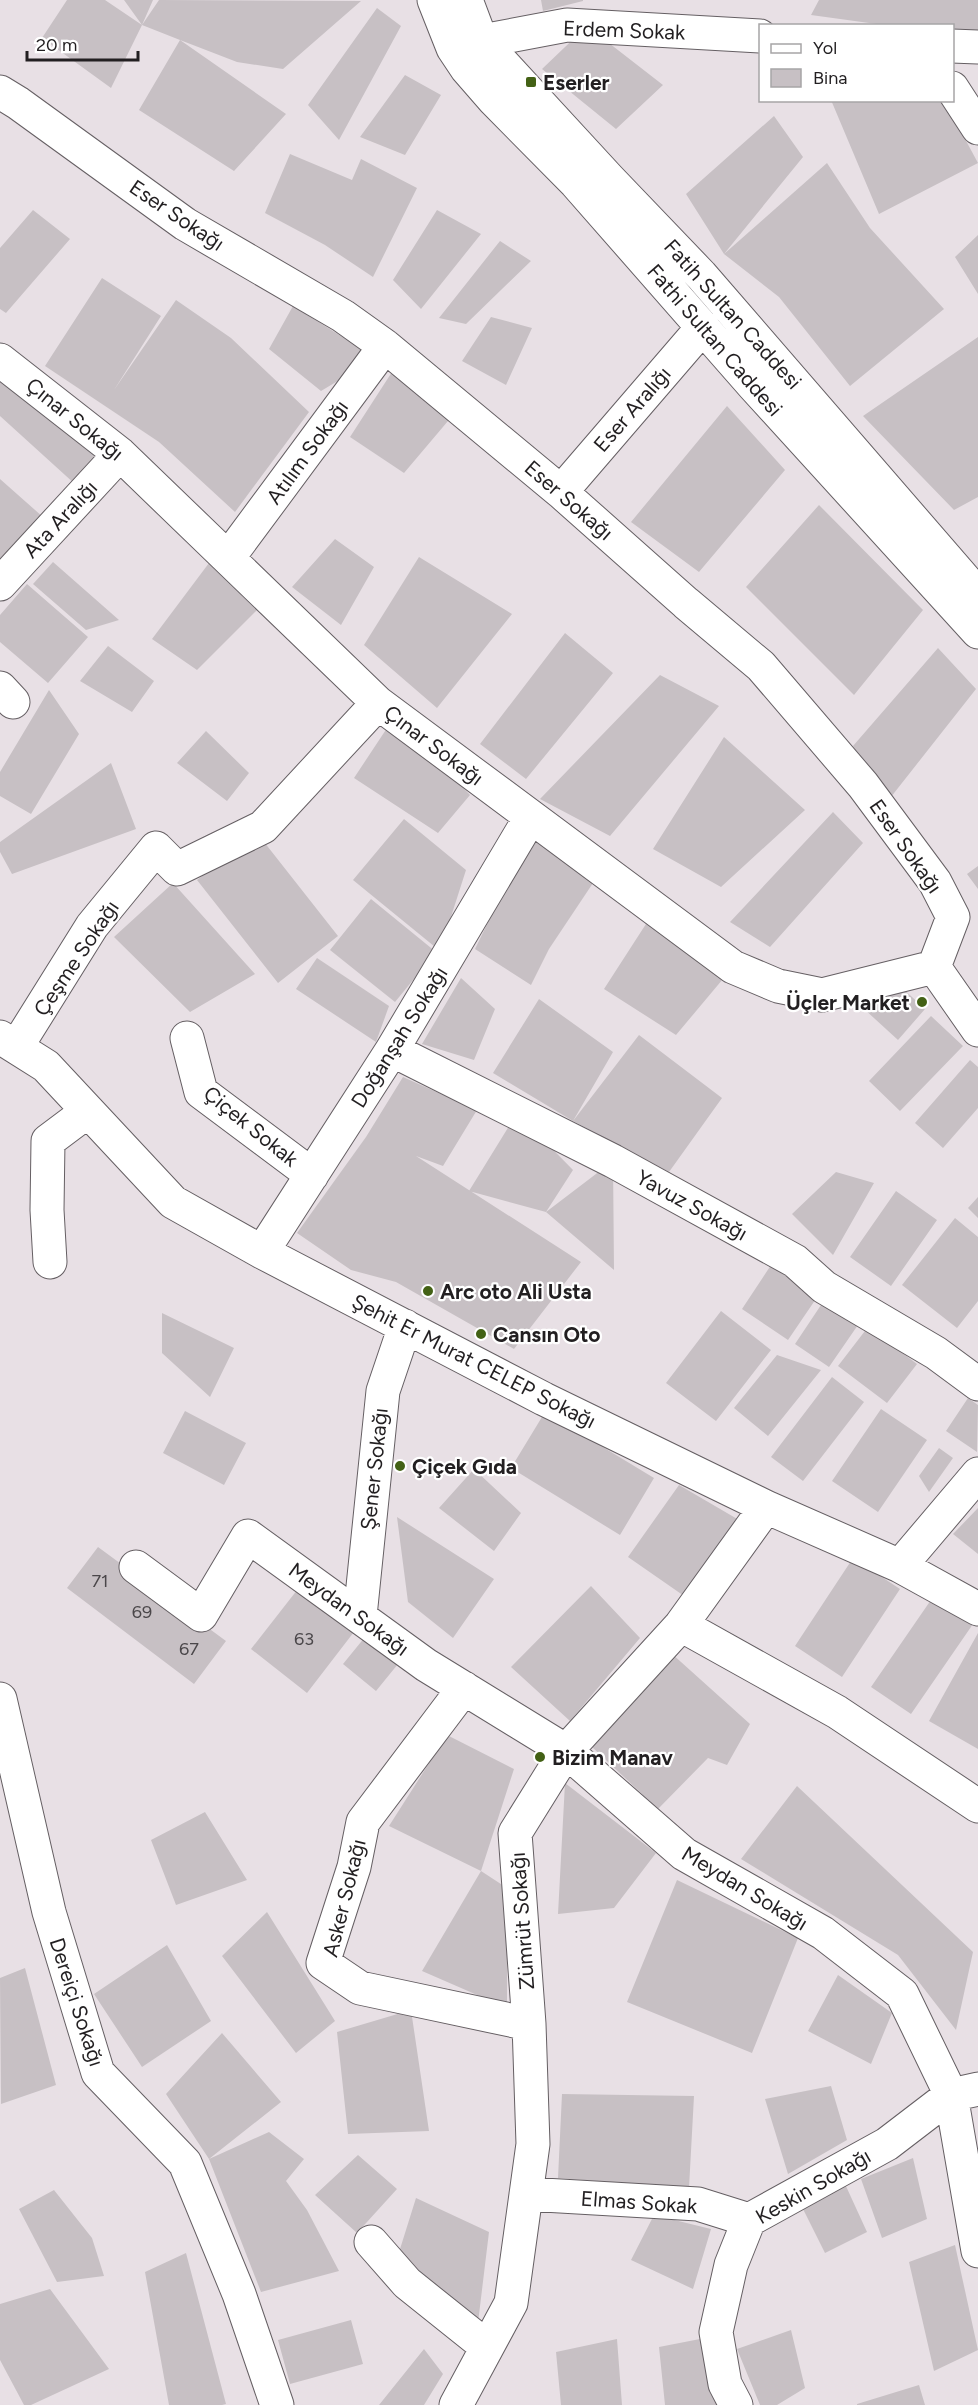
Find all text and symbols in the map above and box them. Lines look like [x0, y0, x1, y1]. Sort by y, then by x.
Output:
street label: Erdem Sokak [562, 15, 686, 45]
scale bar [27, 24, 138, 62]
legend [759, 24, 954, 102]
text: 20 m [36, 34, 77, 56]
text: Yol [813, 37, 837, 59]
text: Bina [813, 67, 847, 89]
place label: Eserler [543, 70, 610, 95]
marker: Eserler [524, 75, 538, 89]
street label: Eser Sokağı [125, 174, 229, 256]
street label: Fatih Sultan Caddesi [659, 234, 807, 394]
street label: Fathi Sultan Caddesi [642, 259, 788, 421]
street label: Eser Aralığı [588, 361, 676, 457]
street label: Çınar Sokağı [21, 372, 129, 466]
street label: Atılım Sokağı [261, 395, 353, 509]
street label: Eser Sokağı [520, 455, 618, 545]
street label: Ata Aralığı [18, 475, 102, 563]
street label: Çınar Sokağı [379, 700, 489, 790]
street label: Eser Sokağı [865, 794, 947, 898]
street label: Çeşme Sokağı [28, 895, 124, 1021]
street label: Doğanşah Sokağı [346, 962, 452, 1112]
place label: Üçler Market [786, 990, 910, 1015]
marker: Üçler Market [915, 995, 929, 1009]
street label: Çiçek Sokak [199, 1080, 304, 1172]
street label: Yavuz Sokağı [632, 1164, 752, 1246]
place label: Arc oto Ali Usta [440, 1279, 592, 1304]
marker: Arc oto Ali Usta [421, 1284, 435, 1298]
street label: Şehit Er Murat CELEP Sokağı [348, 1288, 600, 1434]
place label: Cansın Oto [493, 1322, 601, 1347]
marker: Cansın Oto [474, 1327, 488, 1341]
street label: Şener Sokağı [355, 1407, 393, 1531]
place label: Çiçek Gıda [412, 1454, 517, 1479]
marker: Çiçek Gıda [393, 1459, 407, 1473]
street label: Meydan Sokağı [284, 1557, 414, 1661]
house number: 71 [91, 1570, 109, 1592]
house number: 69 [132, 1601, 152, 1623]
house number: 63 [294, 1628, 314, 1650]
house number: 67 [179, 1638, 199, 1660]
place label: Bizim Manav [552, 1745, 673, 1770]
marker: Bizim Manav [533, 1750, 547, 1764]
street label: Asker Sokağı [317, 1836, 371, 1960]
street label: Meydan Sokağı [677, 1841, 813, 1935]
street label: Zümrüt Sokağı [505, 1851, 539, 1991]
street label: Dereiçi Sokağı [44, 1935, 110, 2069]
street label: Keskin Sokağı [751, 2143, 875, 2229]
street label: Elmas Sokak [580, 2185, 699, 2219]

